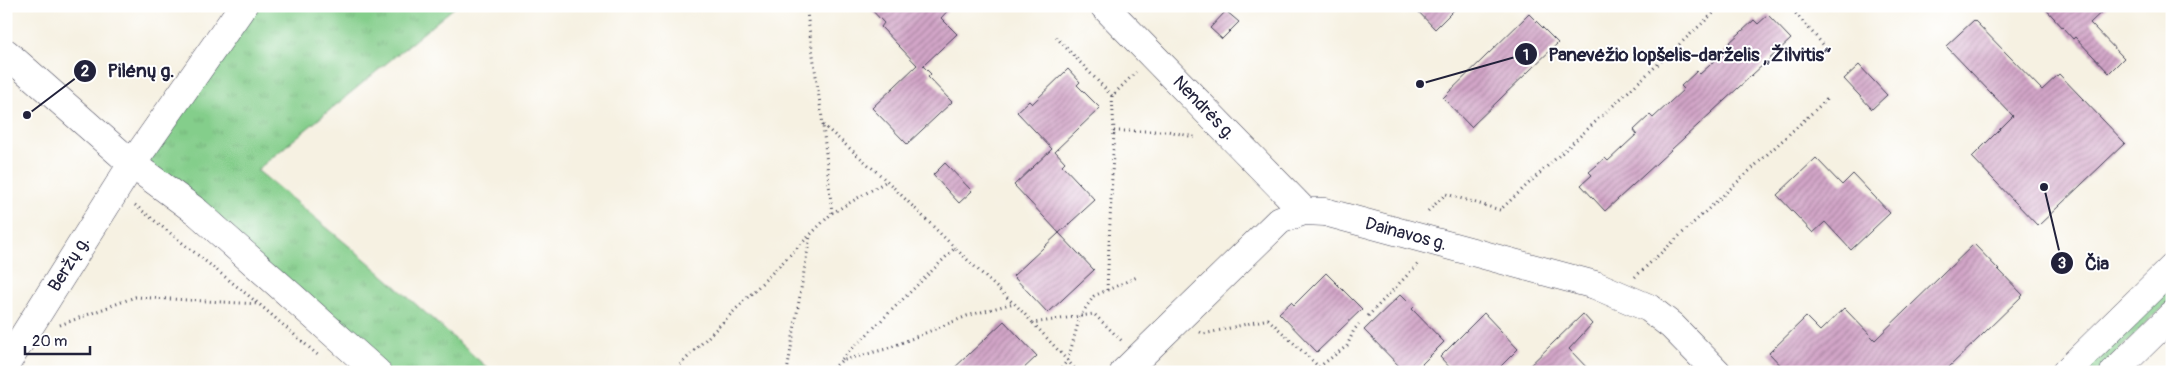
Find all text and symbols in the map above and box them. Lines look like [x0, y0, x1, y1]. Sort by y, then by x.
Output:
callout: Panevėžio lopšelis-darželis „Žilvitis“ [1514, 37, 1842, 71]
text: Panevėžio lopšelis-darželis „Žilvitis“ [1548, 43, 1832, 67]
text: 1 [1523, 46, 1529, 65]
callout: Pilėnų g. [73, 54, 185, 88]
text: Pilėnų g. [108, 59, 174, 83]
text: 2 [81, 62, 89, 81]
street label: Nendrės g. [1168, 71, 1240, 145]
street label: Dainavos g. [1362, 212, 1450, 256]
street label: Beržų g. [43, 232, 95, 296]
callout: Čia [2050, 246, 2119, 280]
text: Čia [2085, 252, 2109, 276]
text: 3 [2058, 254, 2066, 273]
scale bar [25, 323, 90, 355]
text: 20 m [32, 332, 67, 351]

